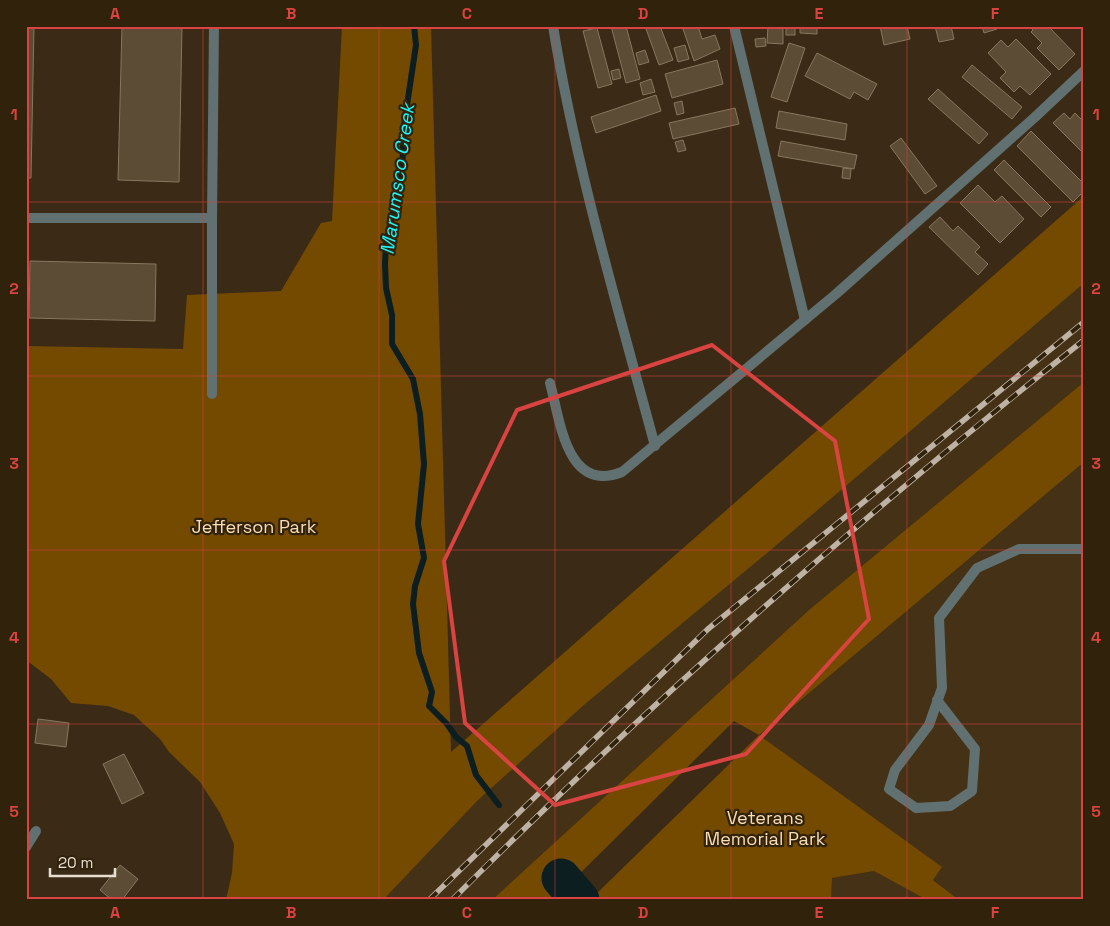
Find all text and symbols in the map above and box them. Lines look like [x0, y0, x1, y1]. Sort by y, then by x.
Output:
text: A [110, 3, 120, 24]
text: B [286, 3, 296, 24]
text: C [462, 3, 472, 24]
text: D [638, 3, 648, 24]
text: E [815, 3, 824, 24]
text: F [991, 3, 1000, 24]
water label: Marumsco Creek [375, 99, 421, 256]
text: 1 [10, 104, 18, 125]
text: 1 [1092, 104, 1100, 125]
text: 2 [9, 278, 19, 299]
text: 2 [1091, 278, 1101, 299]
text: 3 [9, 453, 19, 474]
text: 3 [1091, 453, 1101, 474]
park label: Jefferson Park [192, 515, 317, 538]
text: 4 [9, 627, 19, 648]
text: 4 [1091, 627, 1101, 648]
text: 5 [9, 801, 19, 822]
text: 5 [1091, 801, 1101, 822]
park label: Veterans Memorial Park [705, 806, 826, 850]
scale bar [50, 846, 115, 878]
text: 20 m [58, 853, 93, 872]
text: A [110, 902, 120, 923]
text: B [286, 902, 296, 923]
text: C [462, 902, 472, 923]
text: D [638, 902, 648, 923]
text: E [815, 902, 824, 923]
text: F [991, 902, 1000, 923]

